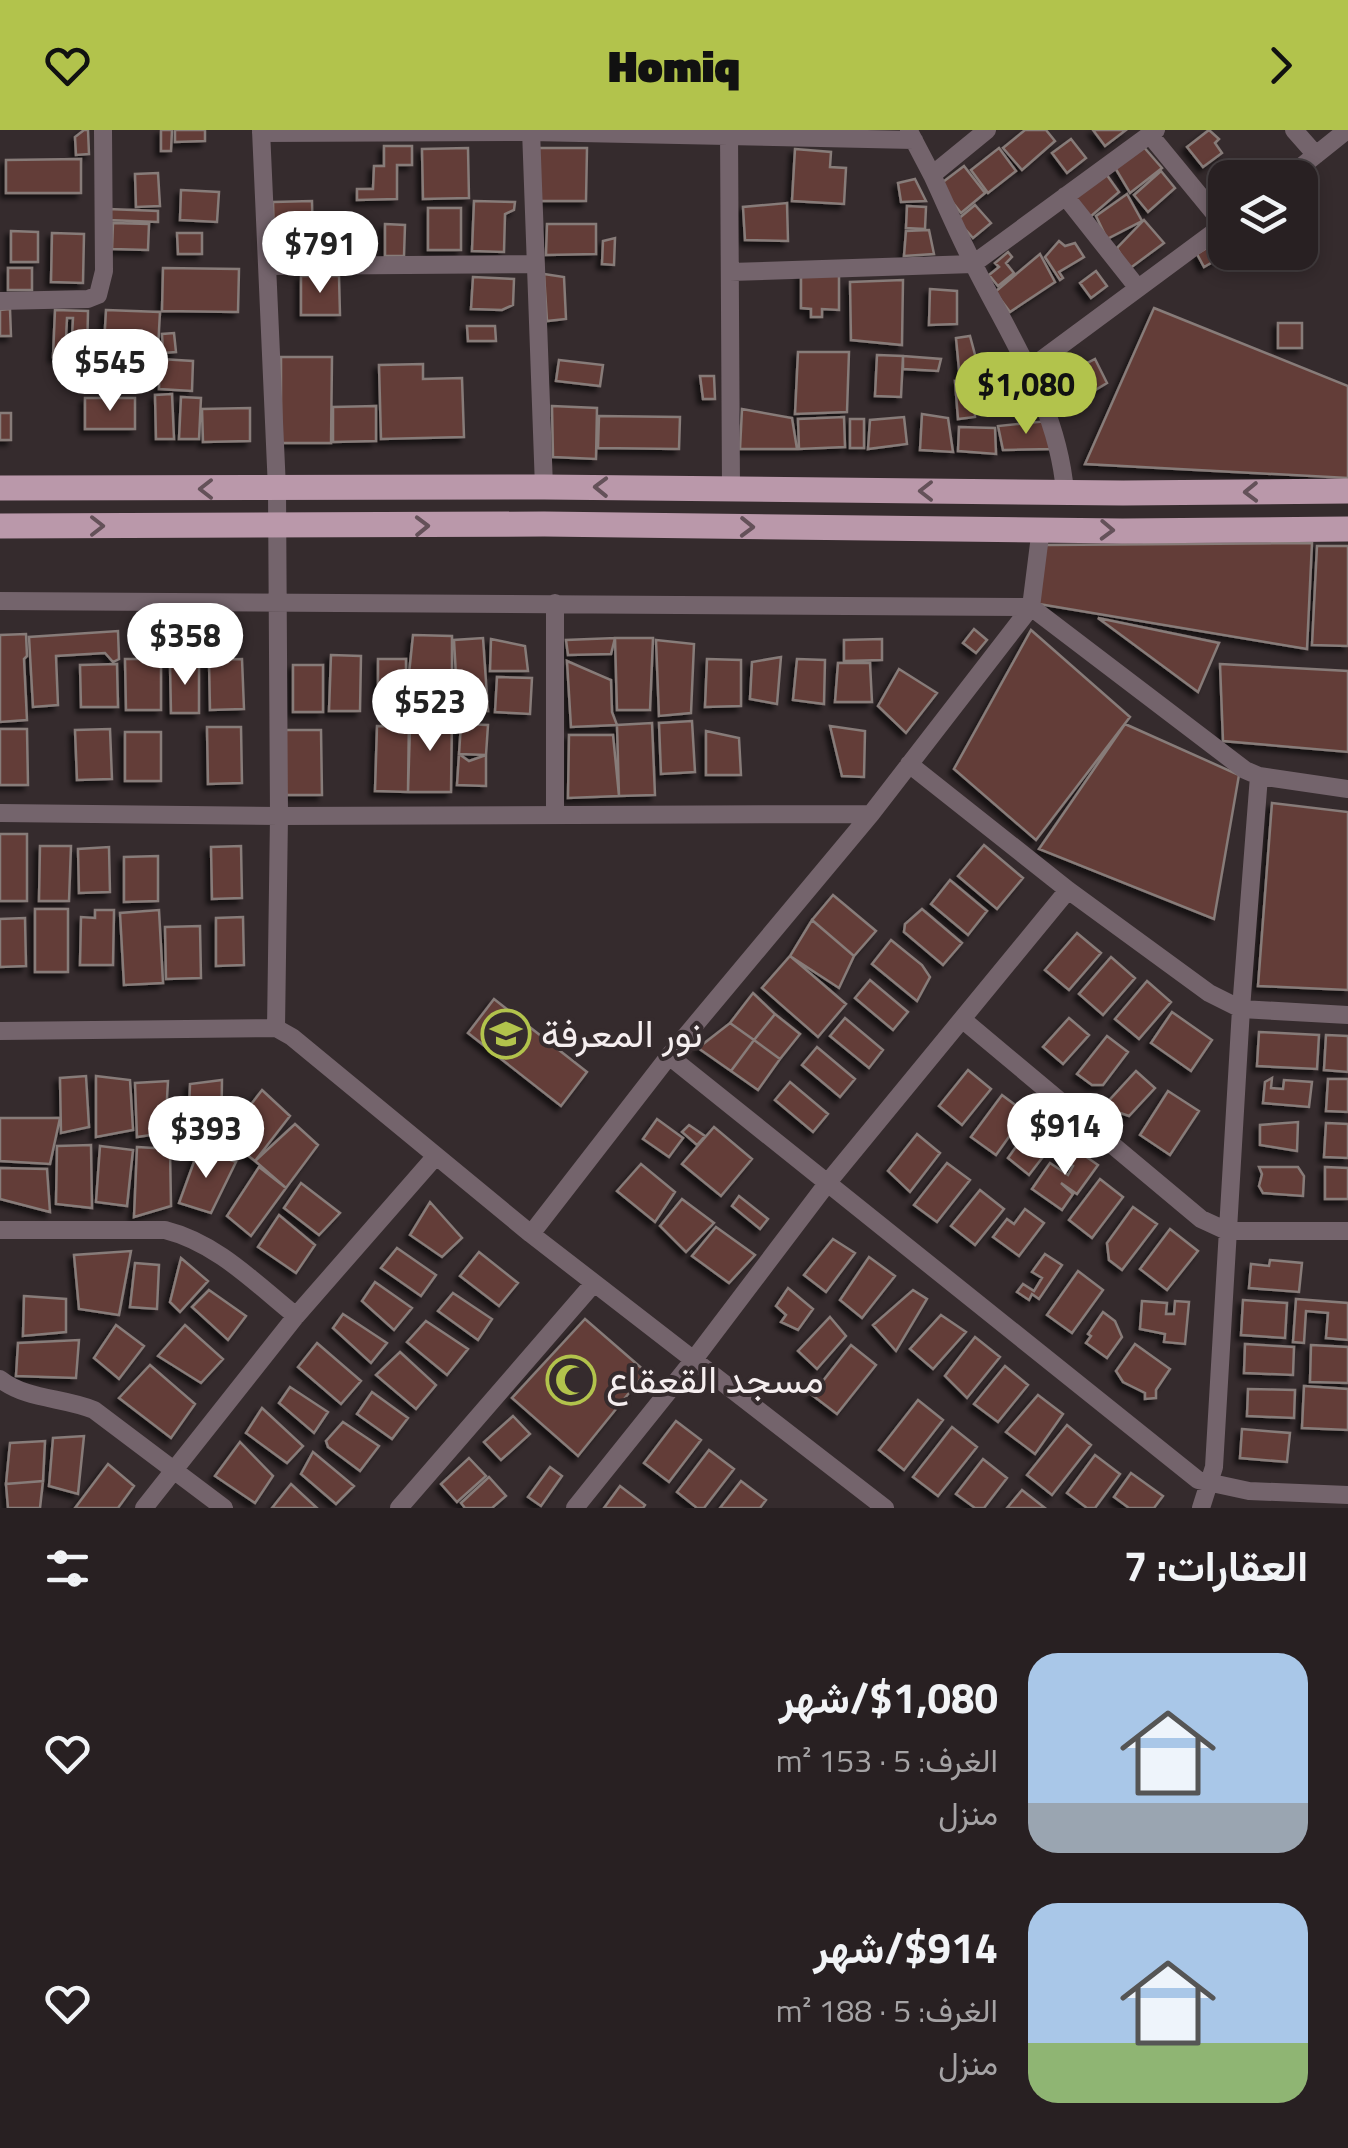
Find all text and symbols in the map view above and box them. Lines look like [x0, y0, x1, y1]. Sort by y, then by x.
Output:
text: Homiq [608, 31, 740, 99]
icon: heart [40, 38, 95, 93]
icon: forward [1253, 38, 1308, 93]
map controls [1208, 160, 1318, 270]
button: layers [1208, 160, 1318, 270]
pin: $791 [261, 211, 379, 296]
text: $791 [284, 219, 356, 267]
pin: $545 [51, 329, 169, 414]
text: $545 [74, 337, 146, 385]
pin: $1,080 [945, 352, 1107, 437]
text: $1,080 [977, 360, 1075, 408]
one-way arrow [592, 476, 608, 498]
one-way arrow [197, 478, 212, 500]
one-way arrow [917, 480, 933, 501]
one-way arrow [1242, 481, 1258, 503]
one-way arrow [90, 515, 106, 537]
one-way arrow [415, 515, 431, 536]
one-way arrow [740, 516, 756, 537]
one-way arrow [1100, 520, 1116, 541]
pin: $358 [126, 603, 244, 688]
text: $358 [149, 611, 221, 659]
pin: $523 [371, 669, 489, 754]
text: $523 [394, 677, 466, 725]
place label: نور المعرفة [541, 1004, 703, 1062]
school or university icon: نور المعرفة [480, 1008, 532, 1060]
pin: $914 [1006, 1093, 1124, 1178]
pin: $393 [147, 1096, 265, 1181]
text: $914 [1029, 1101, 1101, 1149]
text: $393 [170, 1104, 242, 1152]
place label: مسجد القعقاع [606, 1350, 824, 1408]
mosque icon: مسجد القعقاع [545, 1354, 597, 1406]
text: العقارات: 7 [1124, 1533, 1308, 1597]
icon: filters [40, 1541, 95, 1596]
text: $1,080/شهر [779, 1665, 998, 1729]
icon: home [1108, 1693, 1228, 1813]
icon: heart [40, 1726, 95, 1781]
text: الغرف: 5 · 153 m² [776, 1736, 998, 1784]
text: منزل [938, 1789, 998, 1837]
text: $914/شهر [813, 1915, 998, 1979]
icon: home [1108, 1943, 1228, 2063]
icon: heart [40, 1976, 95, 2031]
text: الغرف: 5 · 188 m² [776, 1986, 998, 2034]
text: منزل [938, 2039, 998, 2087]

